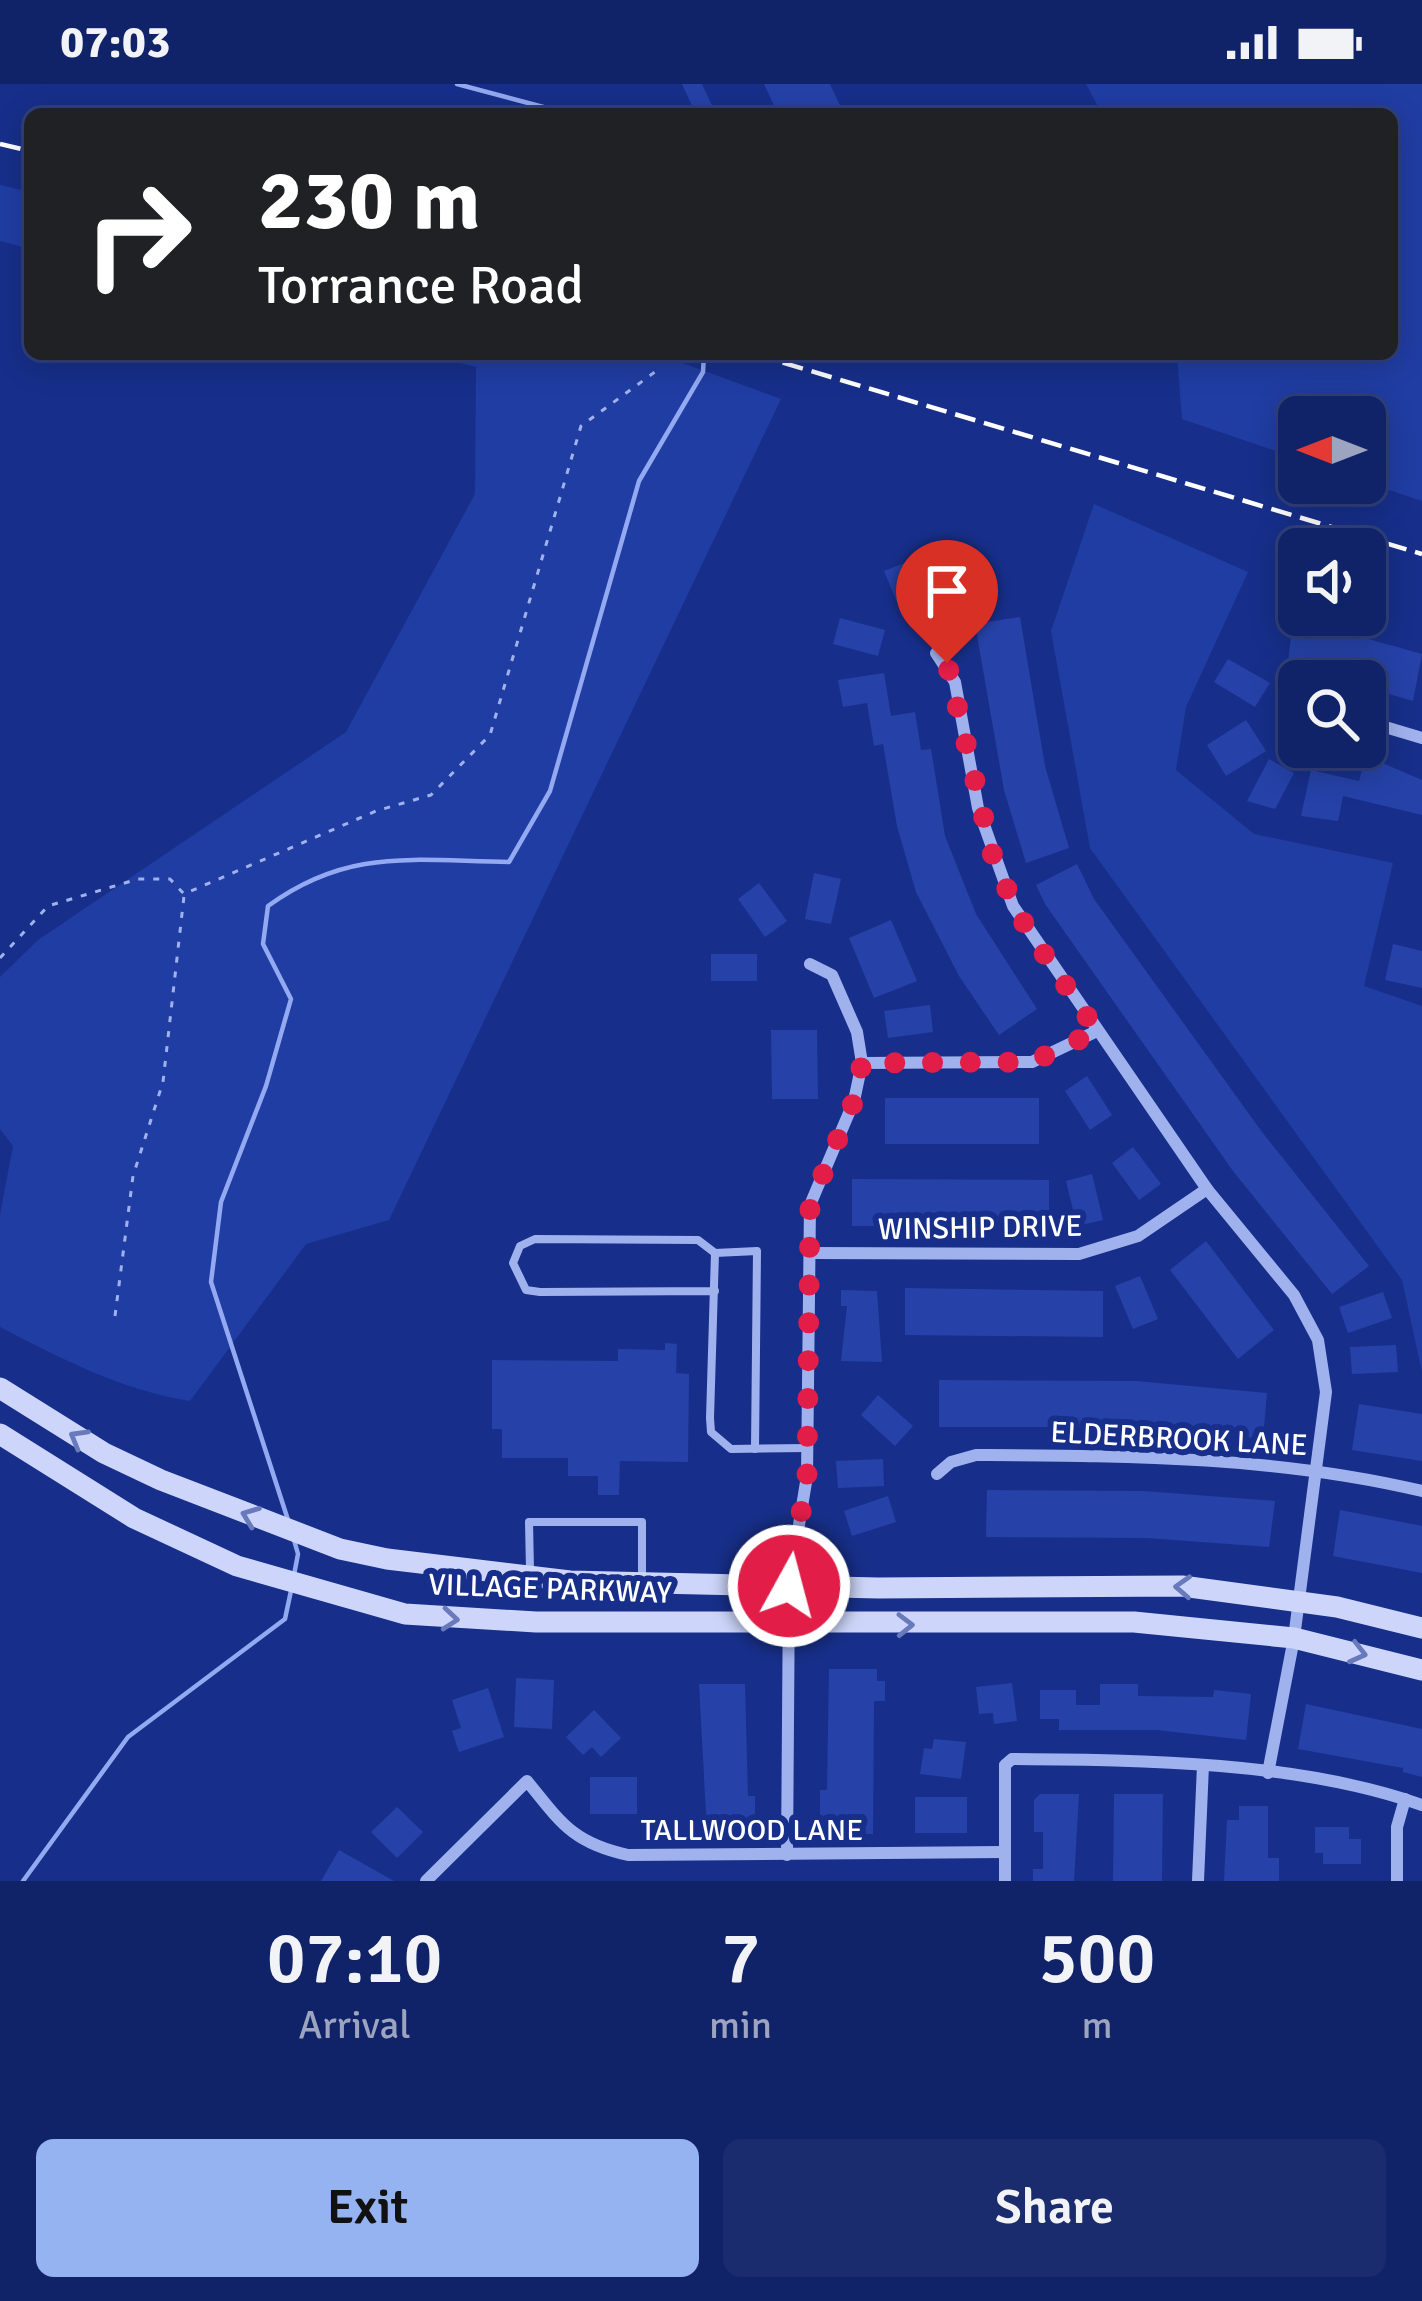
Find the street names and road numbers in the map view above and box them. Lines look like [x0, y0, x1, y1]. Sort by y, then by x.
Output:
street label: WINSHIP DRIVE [877, 1208, 1083, 1248]
street label: ELDERBROOK LANE [1049, 1414, 1309, 1464]
street label: VILLAGE PARKWAY [428, 1566, 672, 1612]
street label: TALLWOOD LANE [641, 1812, 863, 1849]

